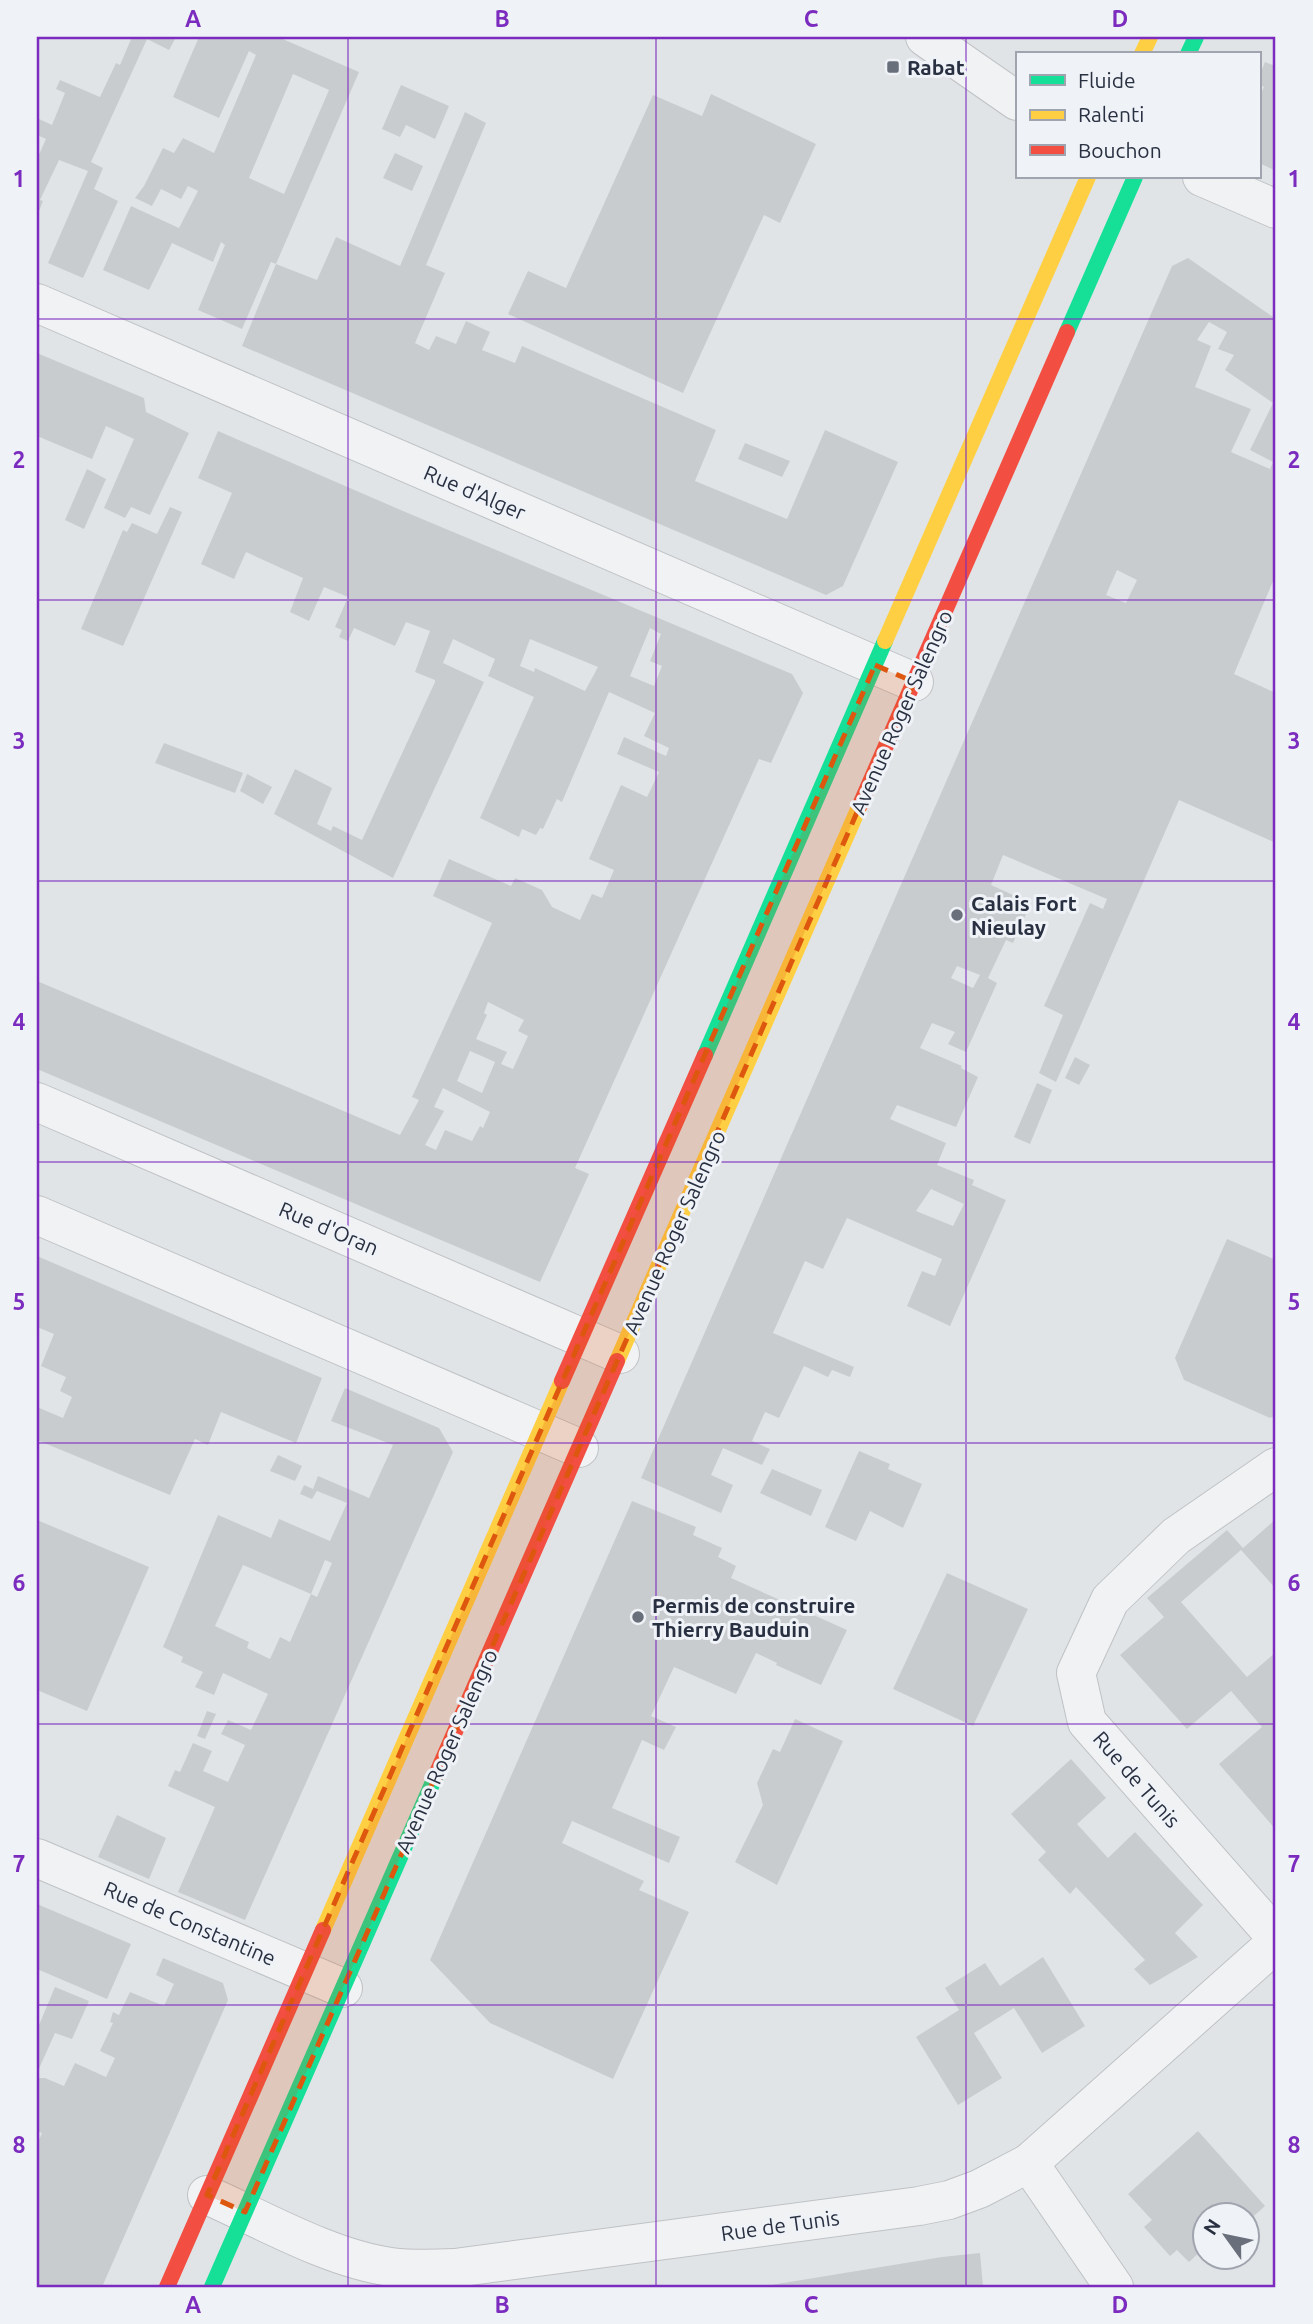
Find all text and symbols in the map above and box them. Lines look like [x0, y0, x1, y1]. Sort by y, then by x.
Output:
text: A [185, 6, 201, 31]
text: B [494, 6, 510, 31]
text: C [804, 6, 819, 31]
text: D [1112, 6, 1128, 31]
legend [1016, 52, 1260, 178]
place label: Rabat [907, 55, 965, 79]
marker: Rabat [885, 59, 901, 75]
text: Fluide [1078, 68, 1136, 92]
text: Ralenti [1078, 102, 1144, 126]
text: Bouchon [1078, 138, 1162, 162]
text: 1 [13, 166, 25, 191]
text: 1 [1288, 166, 1300, 191]
text: 2 [13, 447, 25, 472]
text: 2 [1288, 447, 1300, 472]
street label: Rue d'Alger [420, 460, 530, 524]
street label: Avenue Roger Salengro [845, 606, 957, 818]
text: 3 [13, 728, 25, 753]
text: 3 [1288, 728, 1300, 753]
place label: Calais Fort Nieulay [971, 891, 1077, 939]
marker: Calais Fort Nieulay [949, 907, 965, 923]
text: 4 [13, 1009, 26, 1034]
text: 4 [1288, 1009, 1301, 1034]
street label: Avenue Roger Salengro [618, 1126, 730, 1338]
street label: Rue d'Oran [276, 1196, 382, 1260]
text: 5 [13, 1289, 25, 1314]
text: 5 [1288, 1289, 1300, 1314]
text: 6 [13, 1570, 26, 1595]
text: 6 [1288, 1570, 1301, 1595]
place label: Permis de construire Thierry Bauduin [652, 1593, 855, 1641]
marker: Permis de construire Thierry Bauduin [630, 1609, 646, 1625]
street label: Avenue Roger Salengro [390, 1645, 502, 1857]
street label: Rue de Tunis [1089, 1726, 1185, 1832]
text: 7 [13, 1851, 25, 1876]
text: 7 [1288, 1851, 1300, 1876]
street label: Rue de Constantine [100, 1876, 280, 1970]
text: 8 [13, 2132, 25, 2157]
text: 8 [1288, 2132, 1300, 2157]
north arrow [1190, 2202, 1260, 2272]
street label: Rue de Tunis [719, 2205, 841, 2245]
text: N [1199, 2215, 1225, 2239]
text: A [185, 2292, 201, 2317]
text: B [494, 2292, 510, 2317]
text: C [804, 2292, 819, 2317]
text: D [1112, 2292, 1128, 2317]

